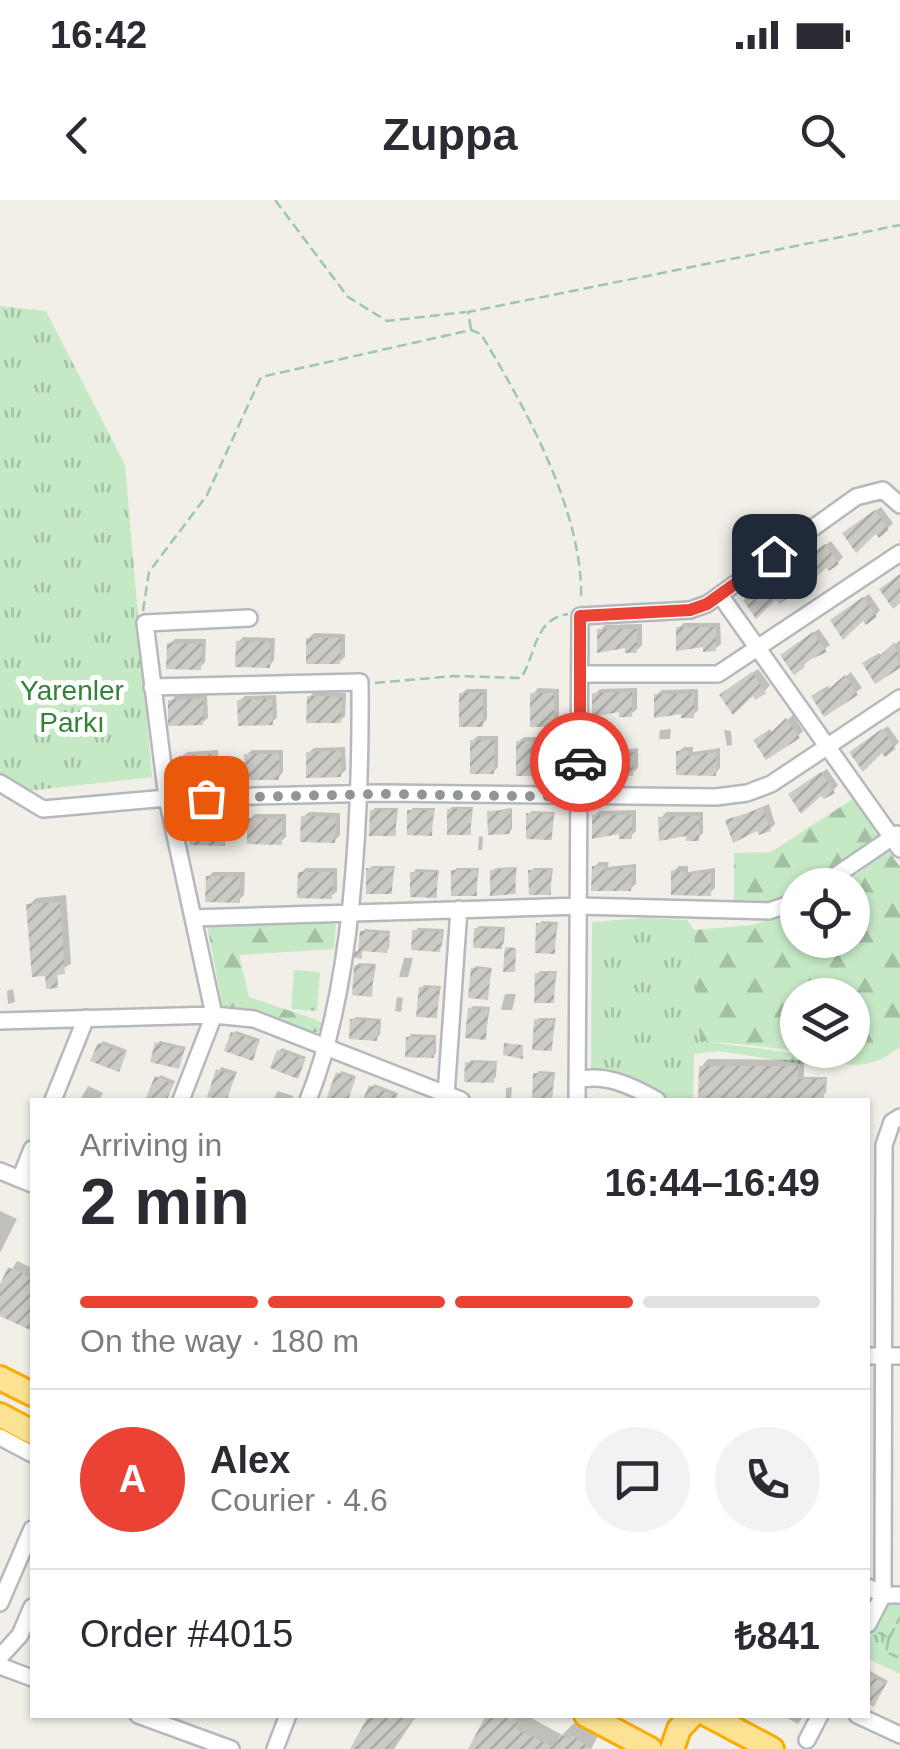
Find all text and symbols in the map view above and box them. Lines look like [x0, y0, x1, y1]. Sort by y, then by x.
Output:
text: 16:42 [50, 14, 147, 56]
icon: back [50, 108, 105, 163]
icon: search [795, 108, 850, 163]
text: Zuppa [383, 109, 517, 160]
pin [732, 514, 817, 599]
icon: home [747, 529, 802, 584]
park label: Yarenler Parkı [20, 675, 124, 738]
courier [530, 712, 630, 812]
icon: car [553, 735, 608, 790]
pin [164, 756, 249, 841]
icon: bag [179, 771, 234, 826]
map controls [780, 868, 870, 1068]
button: locate [780, 868, 870, 958]
button: layers [780, 978, 870, 1068]
text: Arriving in [80, 1127, 222, 1163]
text: 16:44–16:49 [604, 1162, 820, 1204]
text: 2 min [80, 1165, 250, 1238]
text: On the way · 180 m [80, 1323, 359, 1359]
button: chat [585, 1427, 690, 1532]
button: phone [715, 1427, 820, 1532]
text: Alex [210, 1439, 290, 1481]
text: A [119, 1458, 146, 1500]
text: Courier · 4.6 [210, 1482, 388, 1518]
text: Order #4015 [80, 1613, 293, 1655]
text: ₺841 [735, 1615, 820, 1657]

